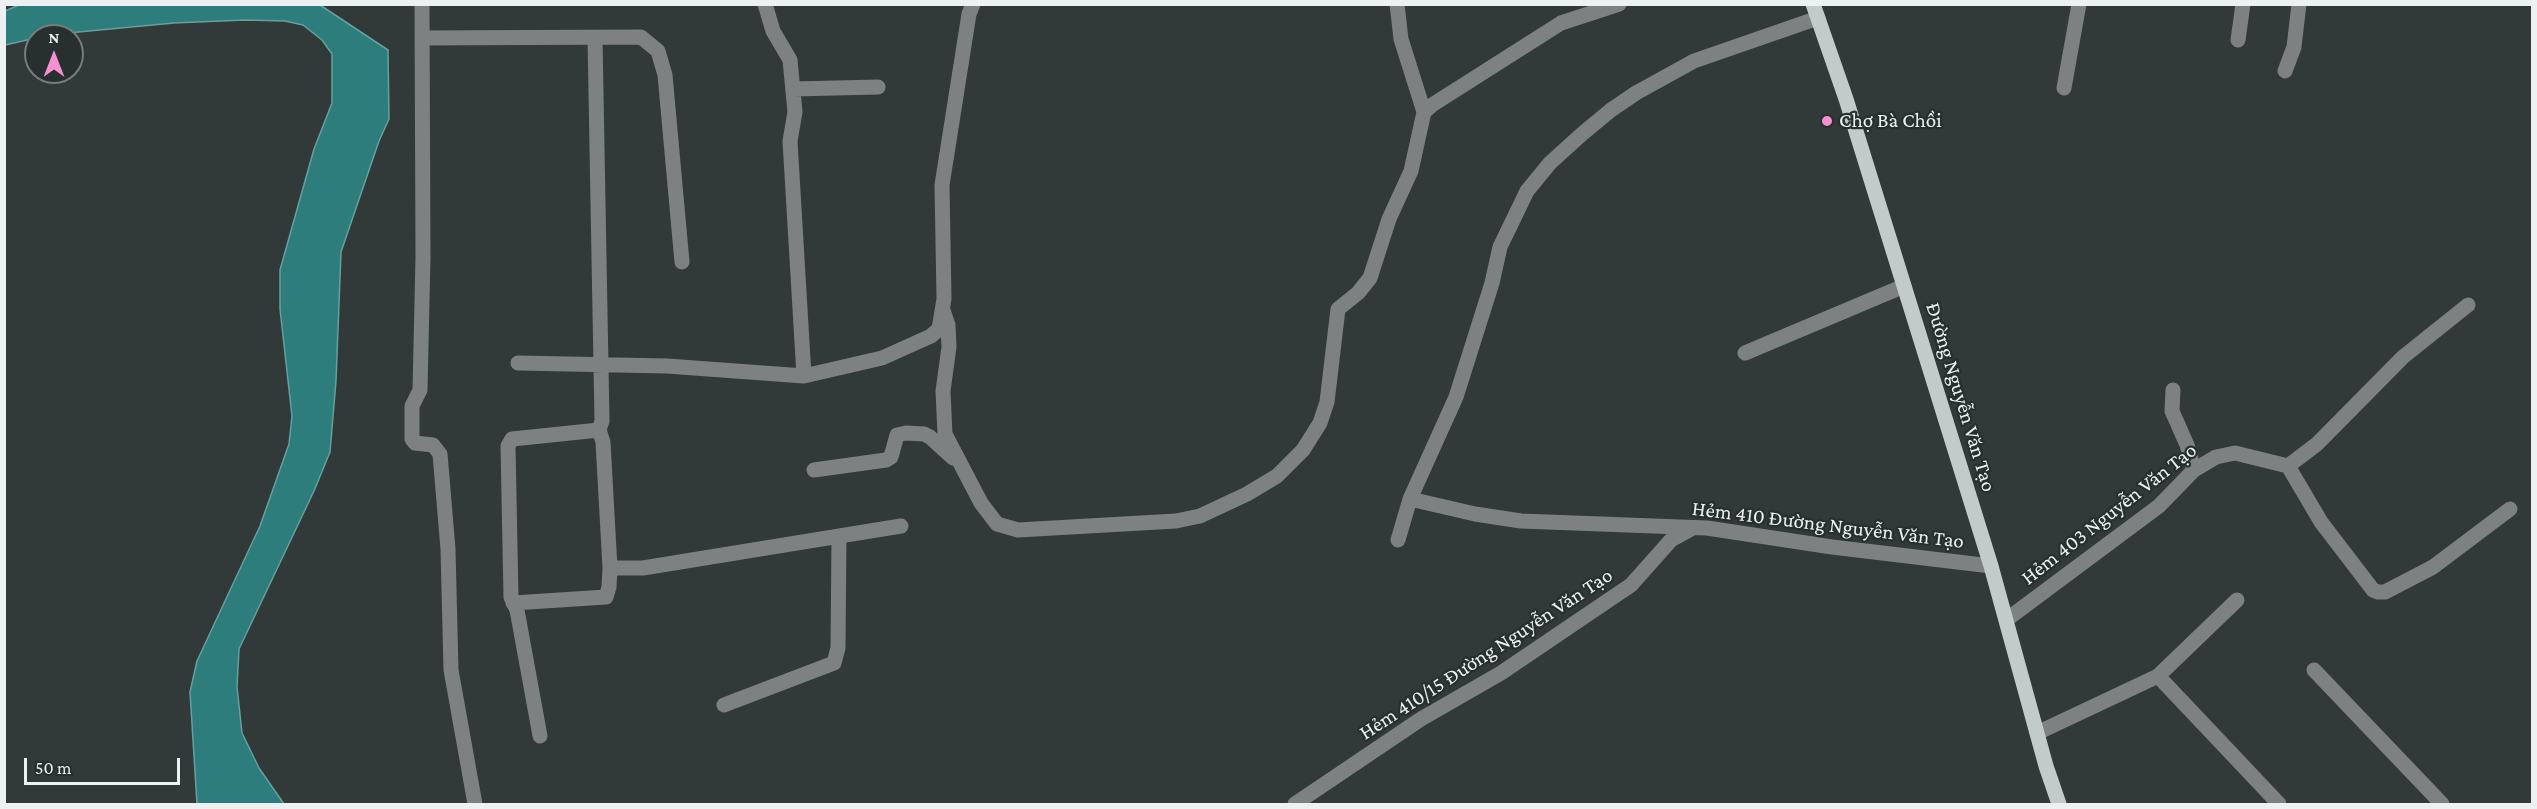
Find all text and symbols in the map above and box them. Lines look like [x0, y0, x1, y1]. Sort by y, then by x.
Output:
north arrow [24, 24, 84, 84]
text: N [49, 29, 59, 46]
place label: Chợ Bà Chồi [1839, 108, 1942, 134]
marker: Chợ Bà Chồi [1820, 114, 1834, 128]
street label: Đường Nguyễn Văn Tạo [1920, 299, 2002, 495]
street label: Hẻm 403 Nguyễn Văn Tạo [2016, 438, 2202, 590]
street label: Hẻm 410 Đường Nguyễn Văn Tạo [1691, 496, 1965, 554]
street label: Hẻm 410/15 Đường Nguyễn Văn Tạo [1355, 563, 1617, 745]
scale bar [27, 746, 183, 784]
text: 50 m [35, 758, 72, 778]

